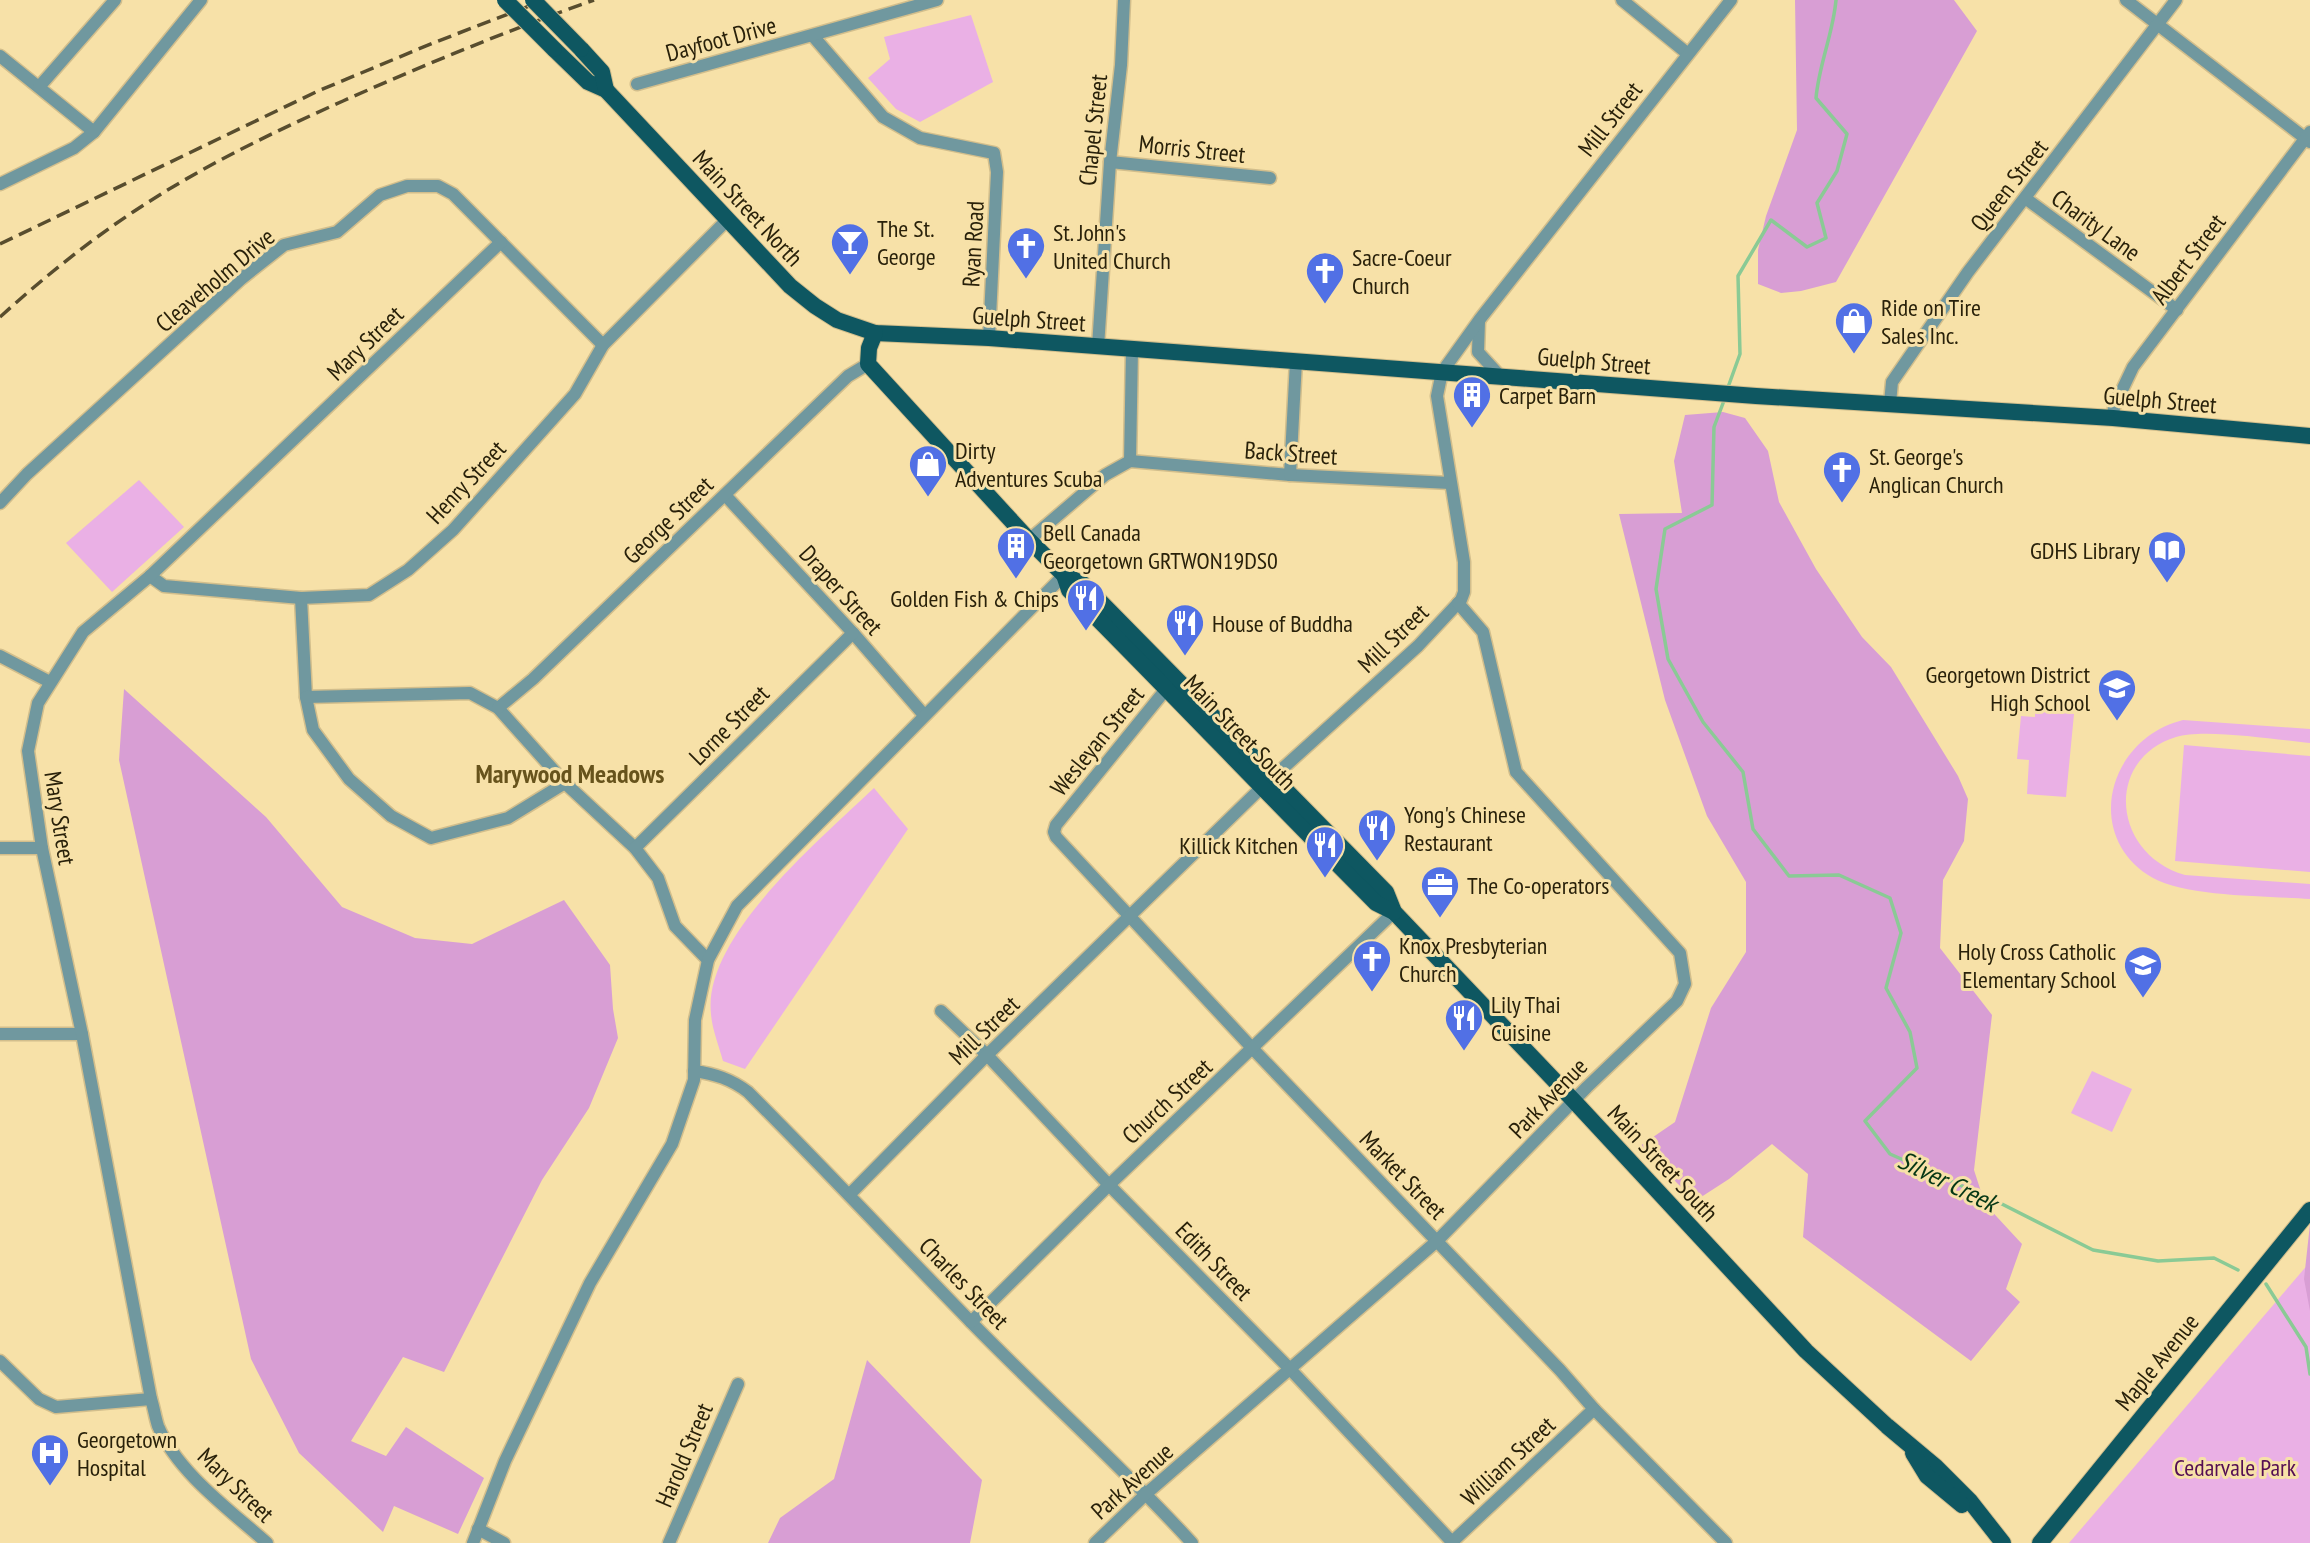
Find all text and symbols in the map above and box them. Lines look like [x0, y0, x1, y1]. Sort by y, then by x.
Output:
street label: Dayfoot Drive [662, 9, 780, 69]
street label: Chapel Street [1072, 72, 1114, 187]
street label: Mill Street [1571, 75, 1649, 163]
street label: Morris Street [1137, 128, 1247, 170]
street label: Queen Street [1963, 132, 2055, 237]
street label: Main Street North [686, 143, 810, 273]
street label: Charity Lane [2045, 182, 2147, 268]
street label: Ryan Road [955, 200, 991, 288]
street label: Albert Street [2144, 207, 2232, 311]
place label: The St. George [877, 213, 936, 272]
place label: St. John's United Church [1053, 217, 1171, 276]
street label: Cleaveholm Drive [149, 221, 281, 339]
bar icon: The St. George [829, 221, 871, 276]
church icon: St. John's United Church [1005, 225, 1047, 280]
place label: Sacre-Coeur Church [1352, 242, 1452, 301]
church icon: Sacre-Coeur Church [1304, 250, 1346, 305]
place label: Ride on Tire Sales Inc. [1881, 292, 1981, 351]
street label: Mary Street [320, 299, 410, 387]
street label: Guelph Street [971, 300, 1087, 338]
shop icon: Ride on Tire Sales Inc. [1833, 300, 1875, 355]
street label: Guelph Street [1536, 341, 1652, 381]
building icon: Carpet Barn [1451, 374, 1493, 429]
place label: Carpet Barn [1499, 380, 1596, 411]
street label: Guelph Street [2102, 380, 2218, 420]
street label: Henry Street [420, 433, 513, 530]
street label: Back Street [1244, 434, 1339, 472]
place label: Dirty Adventures Scuba [955, 435, 1102, 494]
place label: St. George's Anglican Church [1869, 441, 2003, 500]
shop icon: Dirty Adventures Scuba [907, 443, 949, 498]
church icon: St. George's Anglican Church [1821, 449, 1863, 504]
street label: George Street [616, 469, 720, 571]
place label: Bell Canada Georgetown GRTWON19DS0 [1043, 517, 1278, 576]
building icon: Bell Canada Georgetown GRTWON19DS0 [995, 525, 1037, 580]
library icon: GDHS Library [2146, 529, 2188, 584]
place label: GDHS Library [2030, 535, 2140, 566]
street label: Draper Street [793, 539, 890, 642]
restaurant icon: Golden Fish & Chips [1065, 577, 1107, 632]
place label: Golden Fish & Chips [890, 583, 1059, 614]
street label: Mill Street [1351, 597, 1435, 679]
restaurant icon: House of Buddha [1164, 602, 1206, 657]
place label: House of Buddha [1212, 608, 1353, 639]
place label: Georgetown District High School [1925, 659, 2090, 718]
school or university icon: Georgetown District High School [2096, 667, 2138, 722]
street label: Main Street South [1177, 668, 1303, 796]
street label: Lorne Street [682, 678, 776, 772]
street label: Wesleyan Street [1043, 680, 1151, 802]
district label: Marywood Meadows [476, 757, 664, 790]
street label: Mary Street [37, 769, 83, 868]
place label: Yong's Chinese Restaurant [1404, 799, 1526, 858]
restaurant icon: Yong's Chinese Restaurant [1356, 807, 1398, 862]
restaurant icon: Killick Kitchen [1304, 824, 1346, 879]
place label: Killick Kitchen [1179, 830, 1298, 861]
office icon: The Co-operators [1419, 864, 1461, 919]
place label: The Co-operators [1467, 870, 1609, 901]
place label: Knox Presbyterian Church [1399, 930, 1547, 989]
place label: Holy Cross Catholic Elementary School [1958, 936, 2116, 995]
church icon: Knox Presbyterian Church [1351, 938, 1393, 993]
school or university icon: Holy Cross Catholic Elementary School [2122, 944, 2164, 999]
street label: Mill Street [942, 989, 1026, 1071]
place label: Lily Thai Cuisine [1491, 989, 1561, 1048]
restaurant icon: Lily Thai Cuisine [1443, 997, 1485, 1052]
street label: Church Street [1115, 1051, 1219, 1151]
street label: Park Avenue [1502, 1051, 1594, 1145]
street label: Main Street South [1601, 1098, 1725, 1228]
street label: Market Street [1353, 1124, 1453, 1226]
water label: Silver Creek [1893, 1143, 2006, 1220]
street label: Edith Street [1169, 1215, 1259, 1307]
street label: Charles Street [913, 1230, 1016, 1336]
street label: Maple Avenue [2108, 1307, 2206, 1417]
street label: Harold Street [648, 1398, 720, 1512]
street label: William Street [1454, 1409, 1562, 1512]
place label: Georgetown Hospital [77, 1424, 177, 1483]
hospital icon: Georgetown Hospital [29, 1432, 71, 1487]
street label: Park Avenue [1084, 1436, 1180, 1526]
street label: Mary Street [191, 1441, 281, 1529]
park label: Cedarvale Park [2174, 1452, 2297, 1483]

